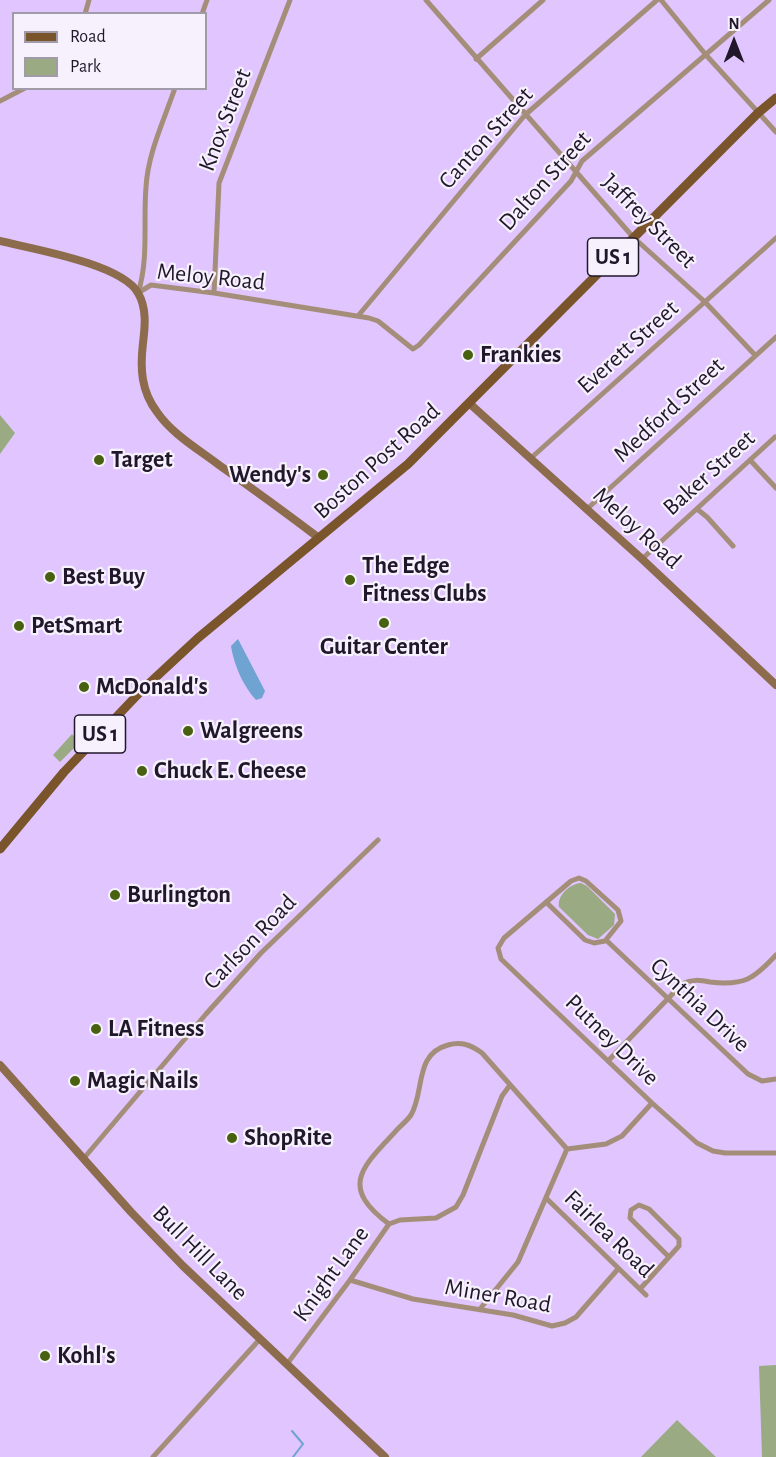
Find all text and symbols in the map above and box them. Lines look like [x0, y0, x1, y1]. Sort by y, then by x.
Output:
legend [12, 12, 207, 90]
north arrow [704, 12, 764, 72]
text: N [728, 16, 740, 32]
text: Road [70, 28, 106, 46]
text: Park [70, 58, 101, 76]
street label: Knox Street [192, 65, 258, 175]
street label: Canton Street [433, 81, 539, 195]
street label: Dalton Street [493, 125, 597, 237]
street label: Jaffrey Street [596, 168, 702, 274]
road number: US 1 [588, 238, 638, 276]
street label: Meloy Road [155, 257, 267, 297]
street label: Everett Street [571, 294, 685, 400]
place label: Frankies [480, 341, 561, 369]
marker: Frankies [461, 348, 475, 362]
street label: Medford Street [608, 351, 730, 469]
street label: Boston Post Road [308, 397, 446, 525]
street label: Baker Street [657, 424, 761, 522]
place label: Target [111, 446, 173, 474]
marker: Target [92, 453, 106, 467]
place label: Wendy's [229, 461, 311, 489]
marker: Wendy's [316, 468, 330, 482]
street label: Meloy Road [587, 481, 687, 575]
place label: The Edge Fitness Clubs [362, 552, 487, 608]
place label: Best Buy [62, 563, 145, 591]
marker: Best Buy [43, 570, 57, 584]
marker: The Edge Fitness Clubs [343, 573, 357, 587]
place label: PetSmart [31, 612, 122, 640]
marker: Guitar Center [377, 616, 391, 630]
marker: PetSmart [12, 619, 26, 633]
place label: Guitar Center [320, 633, 448, 661]
place label: McDonald's [96, 673, 208, 701]
marker: McDonald's [77, 680, 91, 694]
road number: US 1 [74, 715, 126, 753]
place label: Walgreens [200, 717, 303, 745]
marker: Walgreens [181, 724, 195, 738]
place label: Chuck E. Cheese [154, 757, 306, 785]
marker: Chuck E. Cheese [135, 764, 149, 778]
place label: Burlington [127, 881, 231, 909]
marker: Burlington [108, 888, 122, 902]
street label: Carlson Road [197, 888, 303, 996]
street label: Cynthia Drive [644, 952, 756, 1058]
street label: Putney Drive [559, 988, 665, 1092]
place label: LA Fitness [108, 1015, 204, 1043]
marker: LA Fitness [89, 1022, 103, 1036]
place label: Magic Nails [87, 1067, 198, 1095]
marker: Magic Nails [68, 1074, 82, 1088]
place label: ShopRite [244, 1124, 332, 1152]
marker: ShopRite [225, 1131, 239, 1145]
street label: Fairlea Road [558, 1184, 660, 1284]
street label: Bull Hill Lane [146, 1199, 254, 1307]
street label: Knight Lane [287, 1221, 375, 1327]
street label: Miner Road [442, 1272, 554, 1320]
place label: Kohl's [57, 1342, 115, 1370]
marker: Kohl's [38, 1349, 52, 1363]

